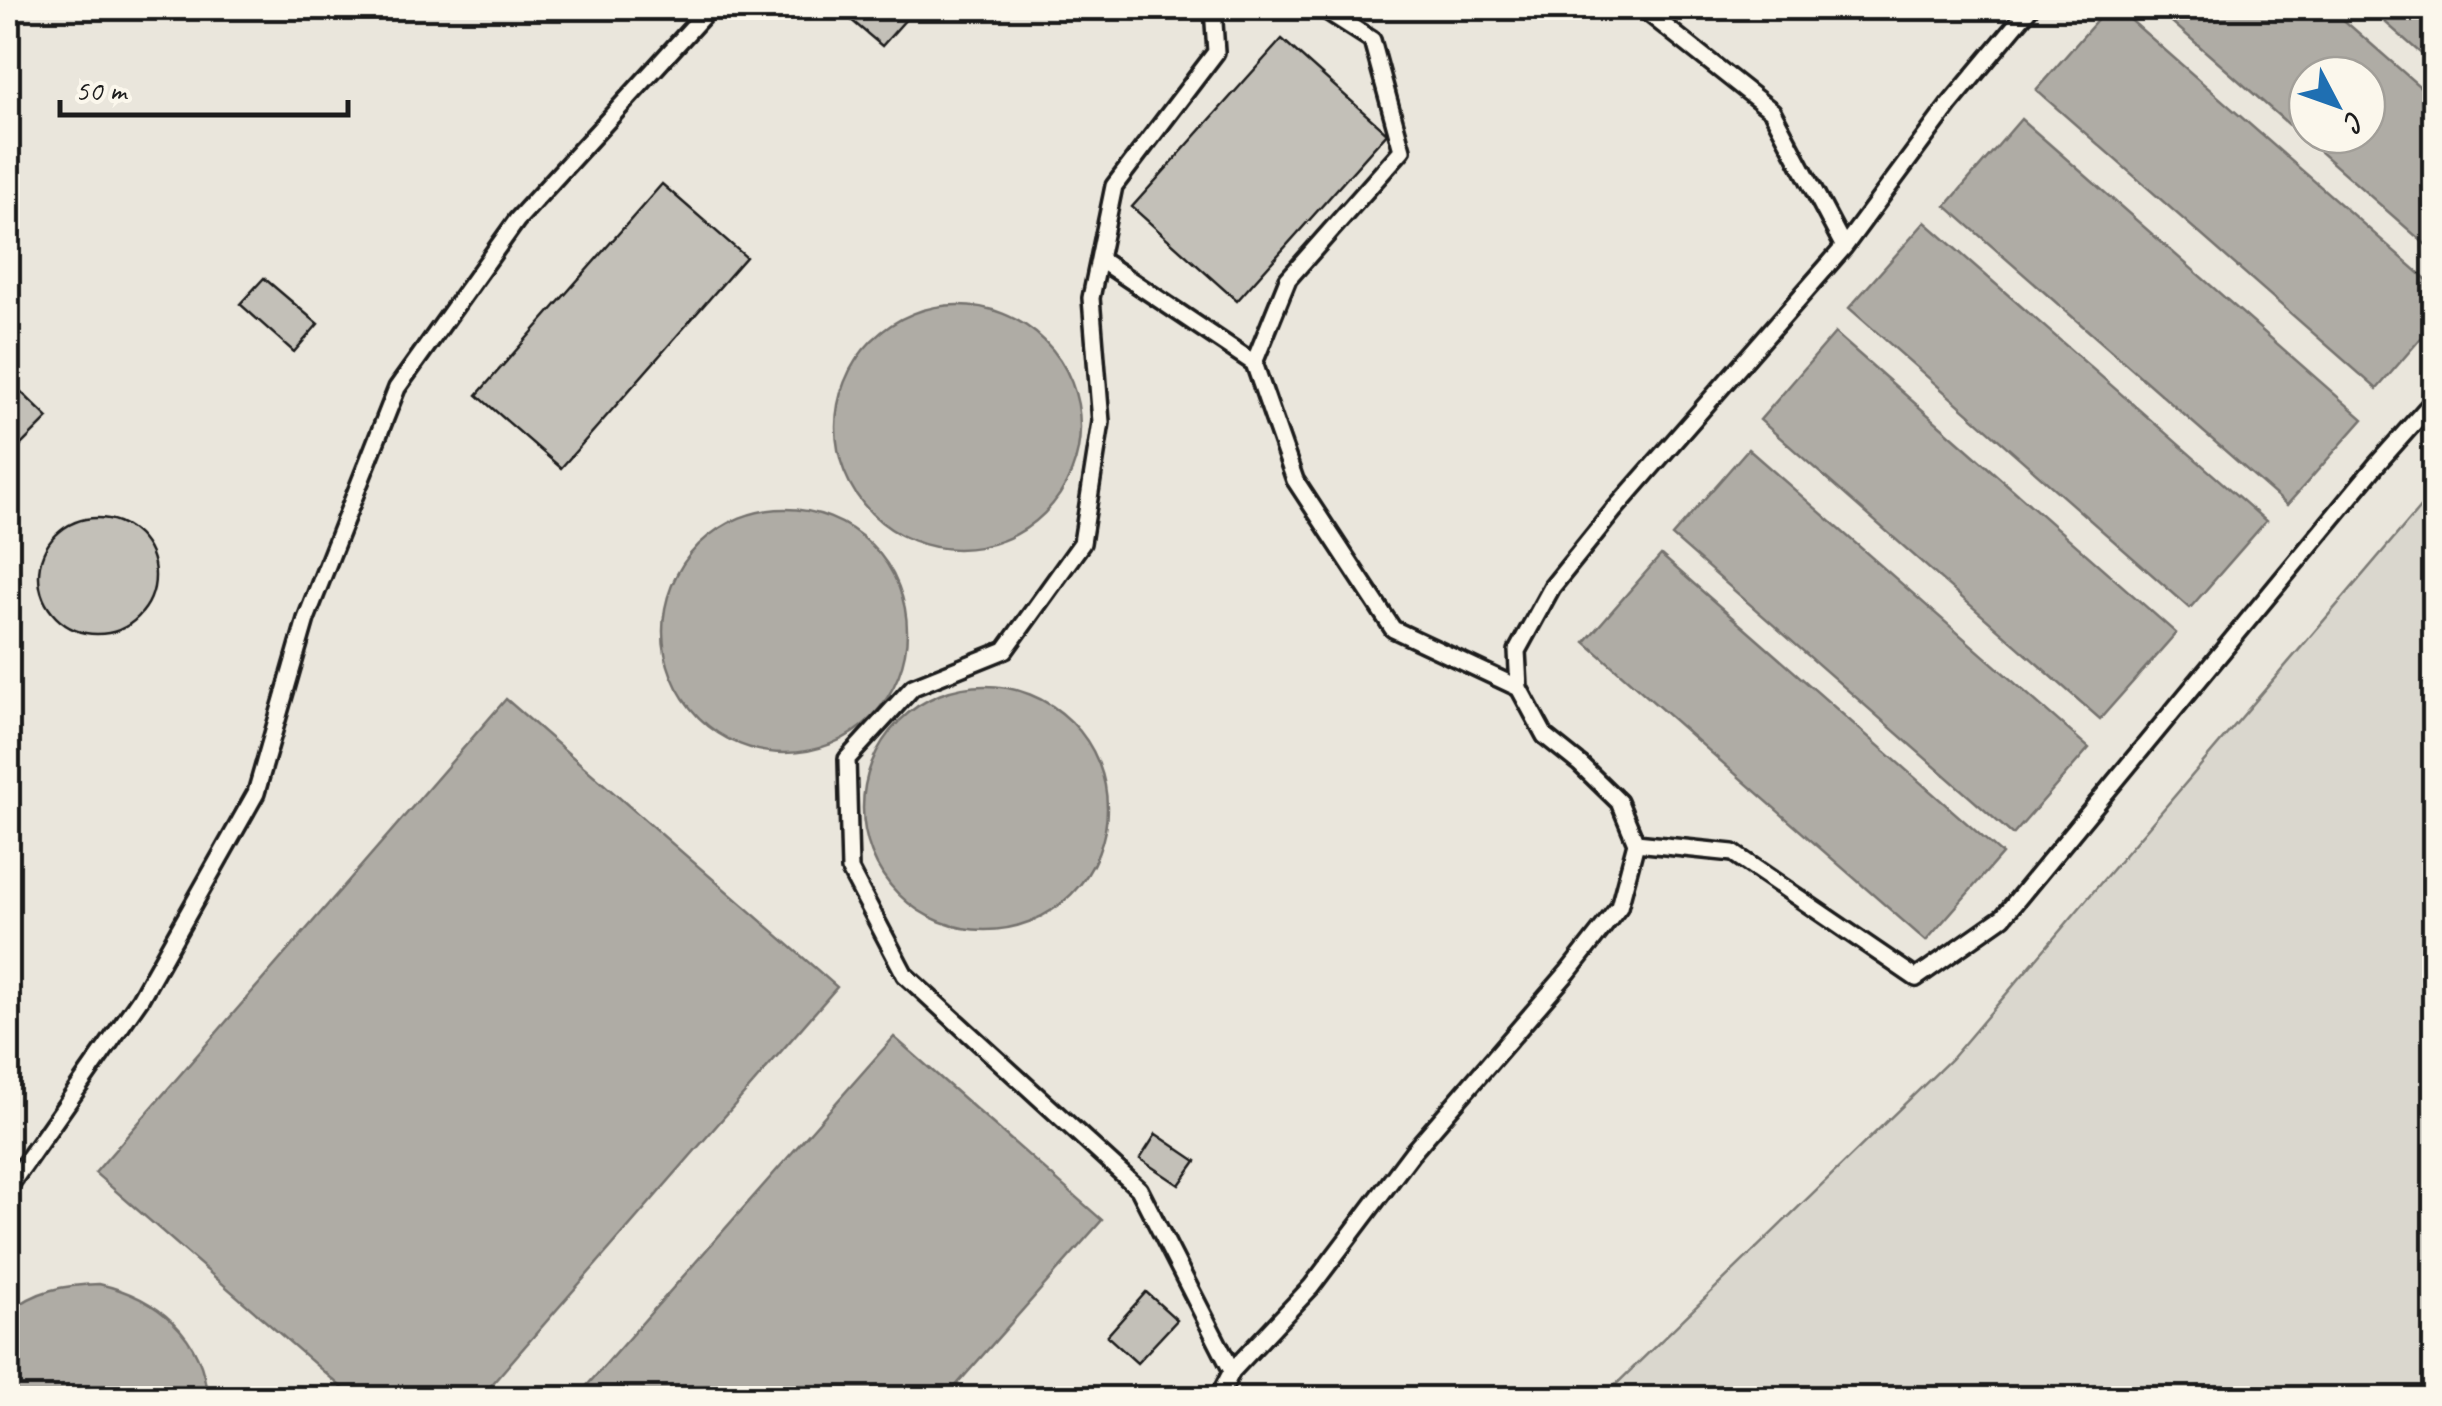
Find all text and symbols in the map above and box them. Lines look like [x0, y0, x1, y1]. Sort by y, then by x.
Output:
scale bar [60, 55, 348, 117]
north arrow [2287, 55, 2387, 155]
text: 50 m [75, 71, 128, 109]
text: С [2336, 104, 2373, 140]

